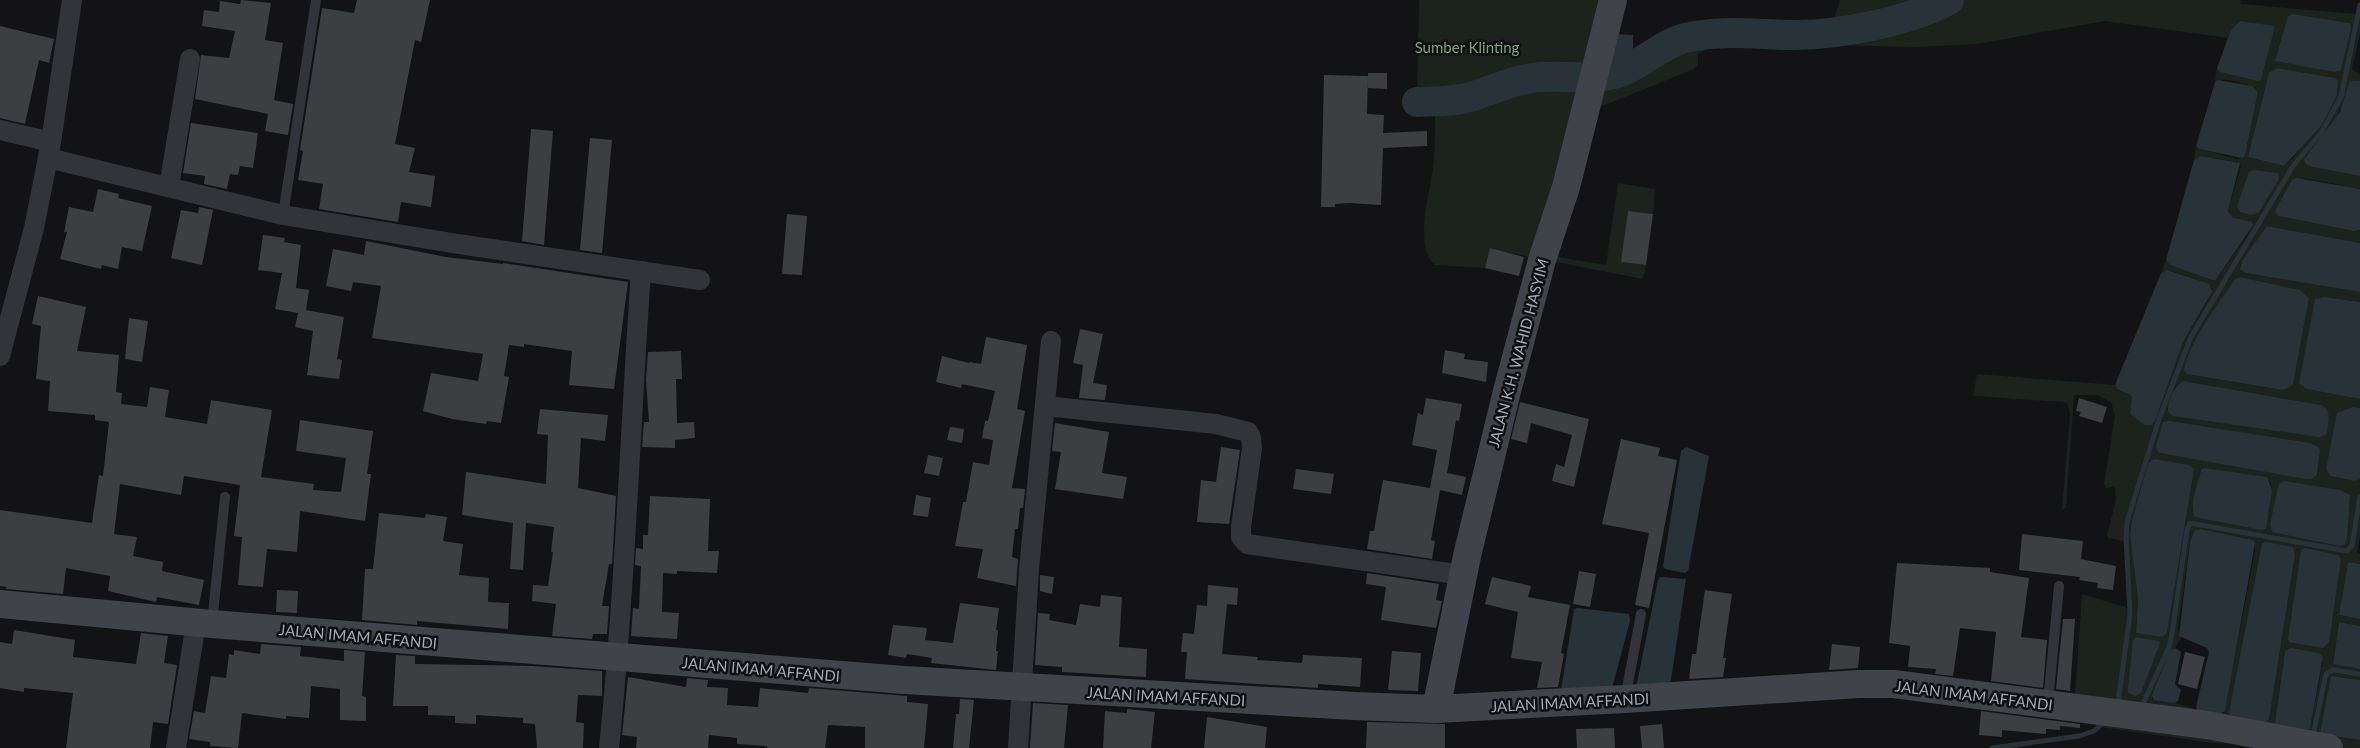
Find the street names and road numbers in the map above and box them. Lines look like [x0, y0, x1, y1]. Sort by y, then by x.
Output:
street label: JALAN K.H. WAHID HASYIM [1484, 257, 1552, 449]
street label: JALAN IMAM AFFANDI [278, 620, 438, 652]
street label: JALAN IMAM AFFANDI [681, 653, 841, 685]
street label: JALAN IMAM AFFANDI [1894, 676, 2054, 714]
street label: JALAN IMAM AFFANDI [1086, 683, 1246, 709]
street label: JALAN IMAM AFFANDI [1490, 689, 1650, 715]

